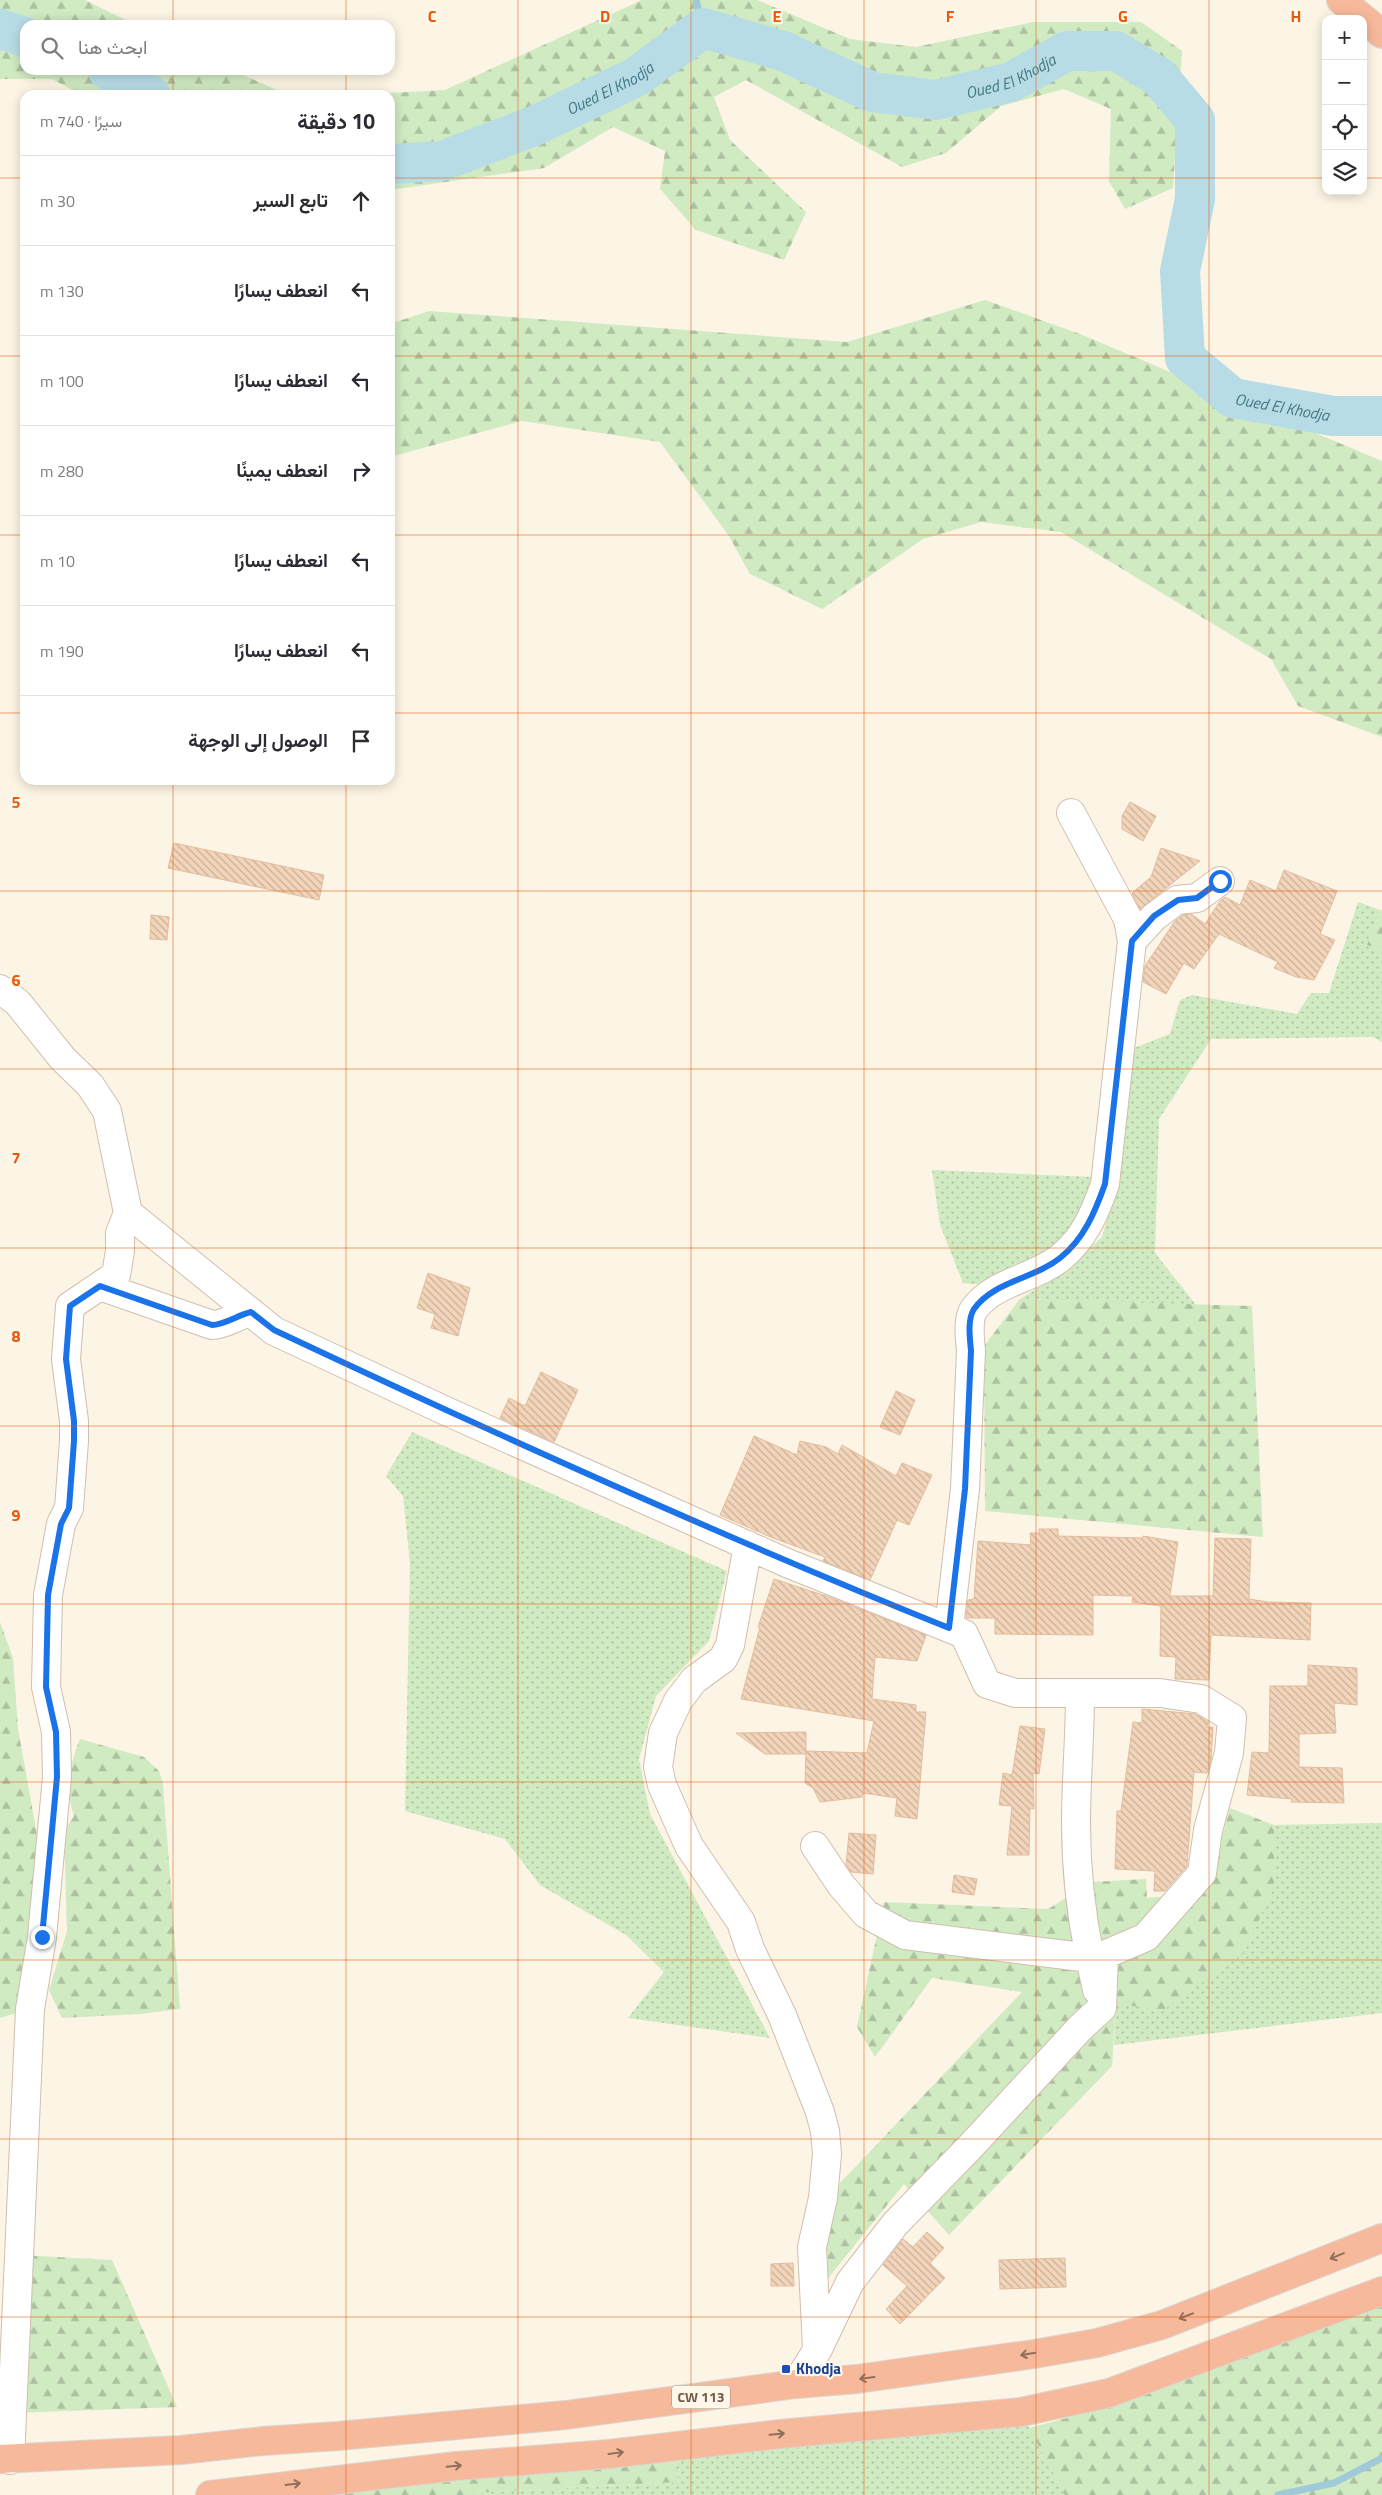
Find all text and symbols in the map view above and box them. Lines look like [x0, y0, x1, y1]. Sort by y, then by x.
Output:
text: C [428, 4, 437, 28]
text: D [600, 4, 610, 28]
text: E [773, 4, 782, 28]
text: F [946, 4, 955, 28]
text: G [1118, 4, 1128, 28]
text: H [1291, 4, 1301, 28]
map controls [1322, 15, 1367, 195]
button: + [1322, 15, 1367, 60]
search box [20, 20, 395, 75]
text: ابحث هنا [78, 32, 147, 61]
icon: search [38, 34, 66, 62]
water label: Oued El Khodja [963, 47, 1061, 104]
water label: Oued El Khodja [562, 55, 659, 121]
button: − [1322, 60, 1367, 105]
text: 10 دقيقة [297, 105, 375, 137]
button: locate [1322, 105, 1367, 150]
text: سيرًا · 740 m [40, 109, 122, 133]
button: layers [1322, 150, 1367, 195]
text: تابع السير [253, 185, 328, 214]
icon: ahead [347, 187, 375, 215]
text: 30 m [40, 189, 75, 213]
text: انعطف يسارًا [234, 275, 328, 304]
icon: left [347, 277, 375, 305]
text: 130 m [40, 279, 84, 303]
text: انعطف يسارًا [234, 365, 328, 394]
icon: left [347, 367, 375, 395]
text: 100 m [40, 369, 84, 393]
water label: Oued El Khodja [1233, 387, 1332, 427]
text: انعطف يمينًا [236, 455, 328, 484]
icon: right [347, 457, 375, 485]
text: 280 m [40, 459, 84, 483]
text: انعطف يسارًا [234, 545, 328, 574]
icon: left [347, 547, 375, 575]
text: 10 m [40, 549, 75, 573]
text: انعطف يسارًا [234, 635, 328, 664]
icon: left [347, 637, 375, 665]
text: 190 m [40, 639, 84, 663]
text: الوصول إلى الوجهة [188, 725, 328, 754]
icon: arrive [347, 727, 375, 755]
text: 5 [12, 790, 21, 814]
route start [1209, 870, 1232, 893]
text: 6 [12, 968, 21, 992]
text: 7 [12, 1146, 20, 1170]
text: 8 [12, 1324, 21, 1348]
text: 9 [12, 1503, 21, 1527]
route end [31, 1926, 54, 1949]
one-way arrow [1330, 2252, 1345, 2262]
one-way arrow [1178, 2312, 1194, 2321]
one-way arrow [1021, 2350, 1037, 2360]
place label: Khodja [796, 2357, 841, 2380]
marker: Khodja [780, 2363, 792, 2375]
one-way arrow [860, 2373, 876, 2383]
road number: CW 113 [672, 2386, 730, 2408]
one-way arrow [769, 2430, 785, 2439]
one-way arrow [608, 2448, 624, 2458]
one-way arrow [446, 2462, 462, 2471]
one-way arrow [284, 2479, 300, 2489]

